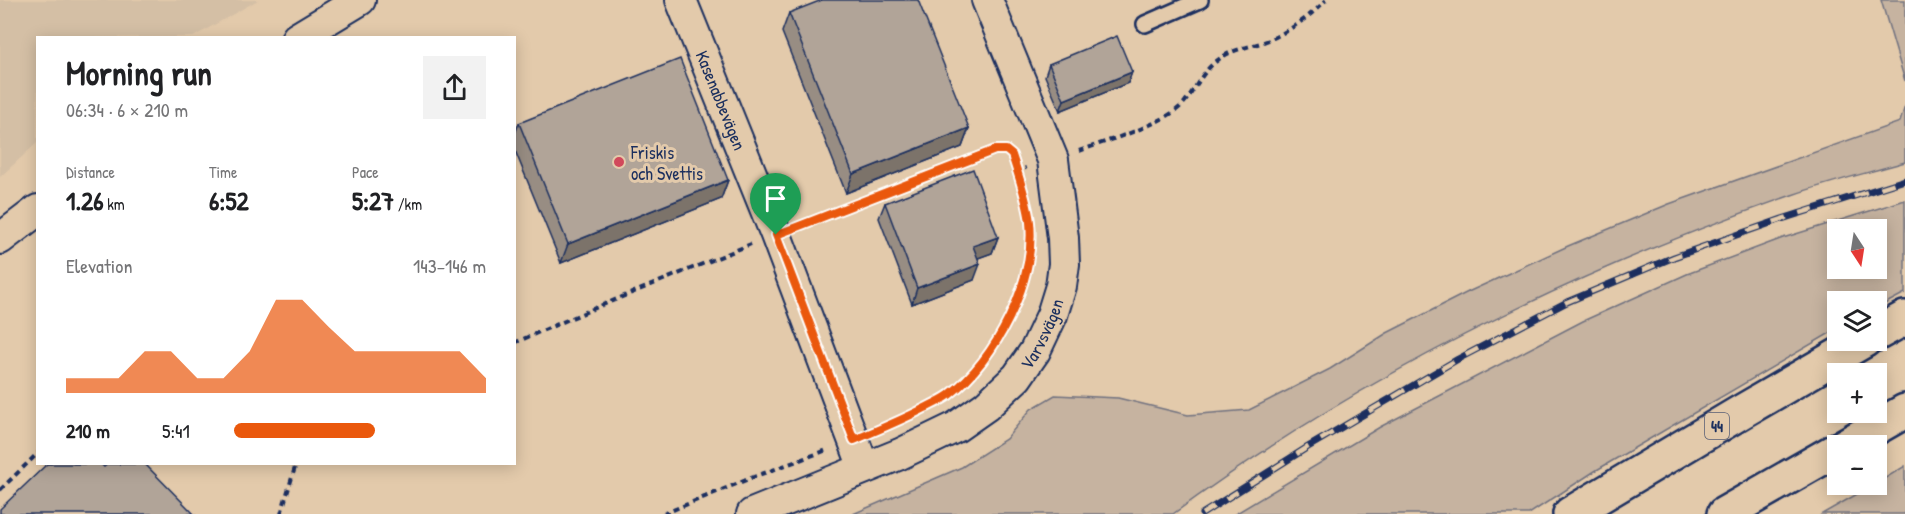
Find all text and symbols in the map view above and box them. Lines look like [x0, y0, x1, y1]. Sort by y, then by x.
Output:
street label: Kasenabbevägen [690, 47, 753, 154]
text: Morning run [66, 51, 212, 95]
button: share [423, 56, 486, 119]
text: 06:34 · 6 × 210 m [66, 96, 188, 123]
place label: Friskis och Svettis [630, 140, 703, 186]
marker: Friskis och Svettis [612, 155, 626, 169]
text: Distance [66, 161, 115, 183]
text: Time [209, 161, 237, 183]
text: Pace [352, 161, 379, 183]
pin [750, 173, 801, 235]
icon: arrive [759, 182, 792, 215]
text: 1.26 [66, 183, 104, 218]
text: 6:52 [209, 183, 249, 218]
text: 5:27 [352, 183, 394, 218]
text: km [104, 193, 125, 215]
text: /km [394, 193, 422, 215]
north arrow [1827, 219, 1887, 279]
map controls [1827, 219, 1887, 495]
text: Elevation [66, 252, 132, 279]
text: 143–146 m [413, 252, 486, 279]
button: layers [1827, 291, 1887, 351]
street label: Varvsvägen [1014, 295, 1069, 374]
button: + [1827, 363, 1887, 423]
road number: 44 [1705, 413, 1729, 439]
text: 210 m [66, 417, 110, 444]
text: 5:41 [162, 417, 190, 444]
button: − [1827, 435, 1887, 495]

